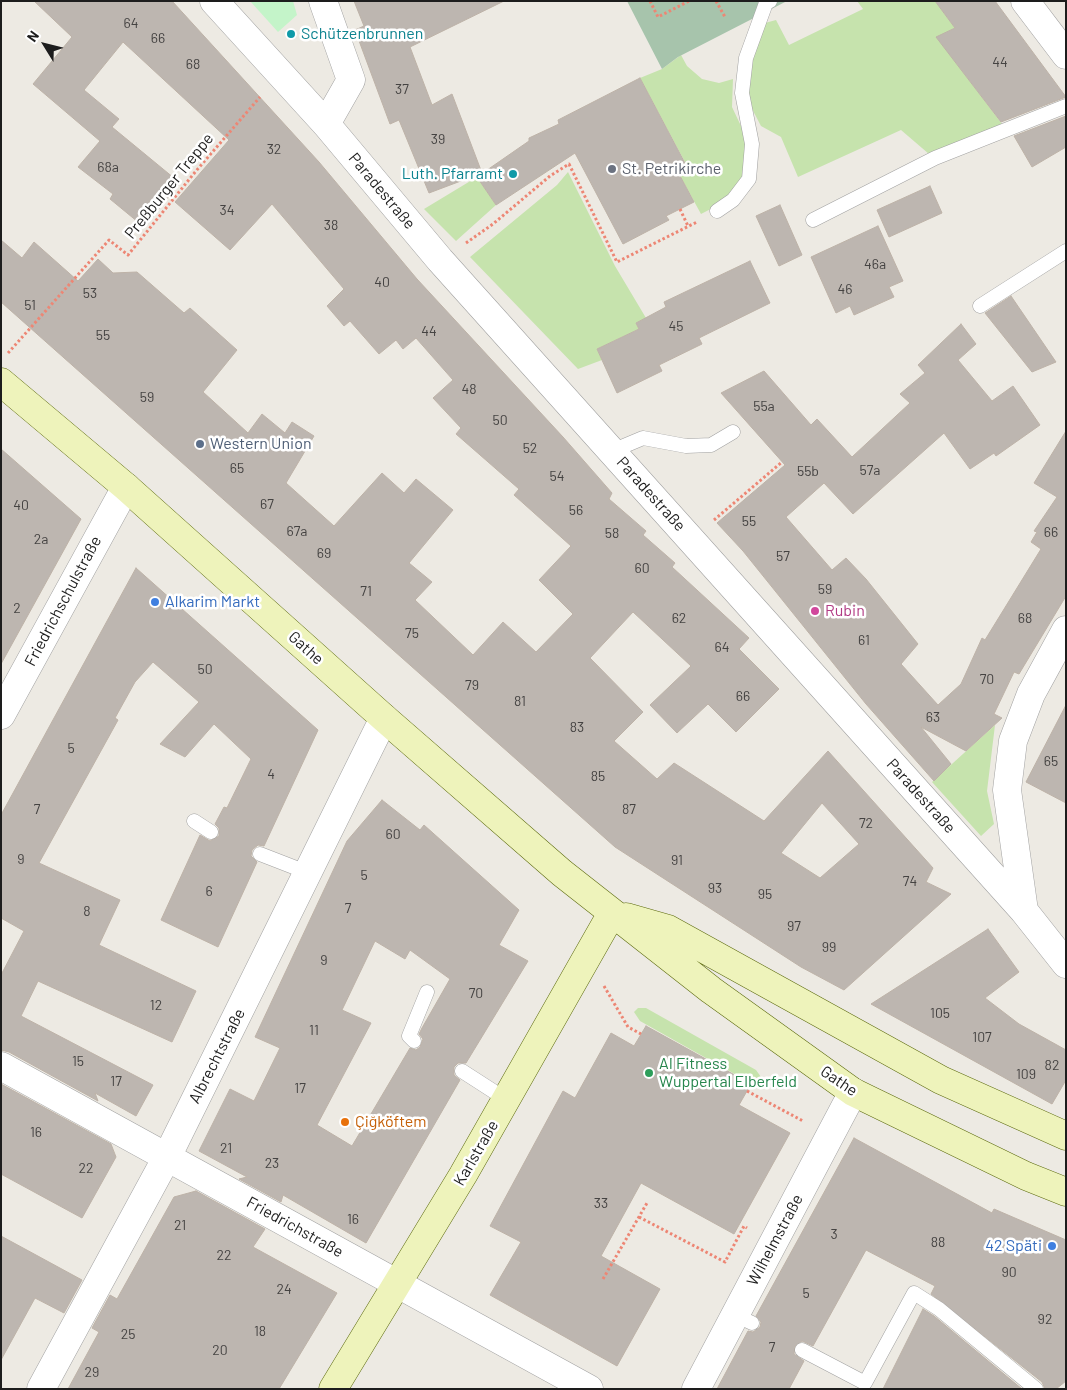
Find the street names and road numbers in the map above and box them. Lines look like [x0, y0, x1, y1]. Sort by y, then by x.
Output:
street label: Preßburger Treppe [121, 129, 217, 243]
street label: Paradestraße [345, 149, 419, 233]
street label: Paradestraße [613, 453, 689, 535]
street label: Friedrichschulstraße [21, 533, 105, 669]
street label: Gathe [284, 627, 328, 669]
street label: Paradestraße [883, 755, 959, 837]
street label: Albrechtstraße [185, 1005, 249, 1107]
street label: Gathe [817, 1062, 861, 1100]
street label: Karlstraße [450, 1117, 502, 1189]
street label: Wilhelmstraße [743, 1191, 807, 1289]
street label: Friedrichstraße [243, 1192, 347, 1262]

